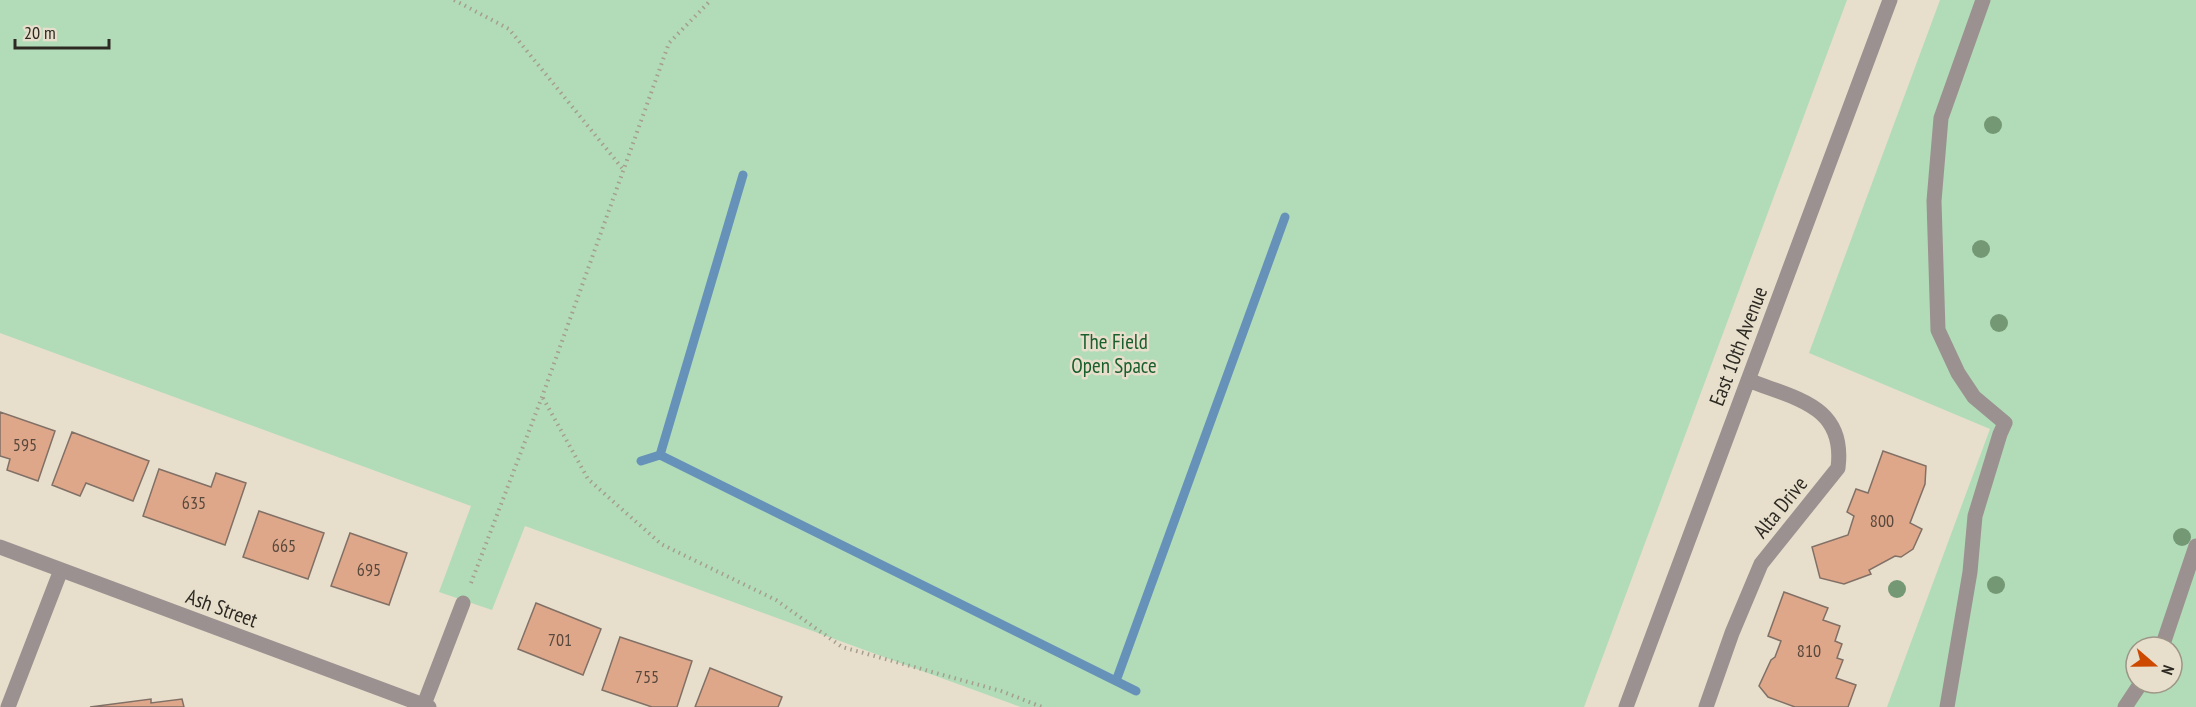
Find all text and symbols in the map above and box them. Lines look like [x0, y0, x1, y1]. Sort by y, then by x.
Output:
scale bar [15, 12, 110, 50]
text: 20 m [24, 21, 56, 44]
street label: East 10th Avenue [1703, 283, 1773, 409]
park label: The Field Open Space [1071, 328, 1157, 379]
house number: 595 [13, 433, 37, 456]
street label: Alta Drive [1747, 471, 1813, 543]
house number: 635 [182, 491, 206, 514]
house number: 800 [1870, 509, 1894, 532]
house number: 665 [272, 534, 296, 557]
house number: 695 [357, 558, 381, 581]
street label: Ash Street [183, 583, 262, 633]
house number: 701 [548, 628, 572, 651]
north arrow [2124, 635, 2184, 695]
house number: 810 [1797, 639, 1821, 662]
text: N [2157, 663, 2179, 678]
house number: 755 [635, 665, 659, 688]

